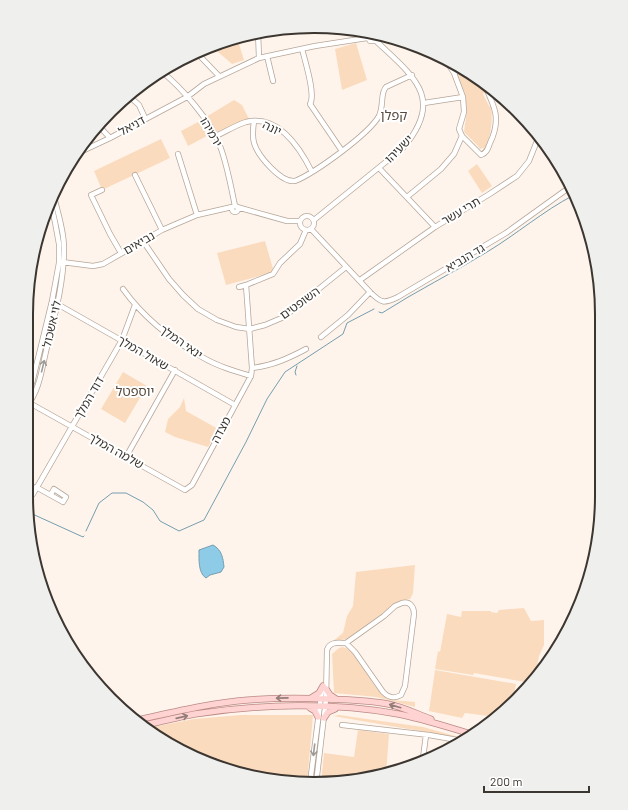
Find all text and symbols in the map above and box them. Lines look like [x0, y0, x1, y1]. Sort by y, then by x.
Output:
district label: קפלן [381, 107, 407, 123]
street label: דניאל [116, 112, 148, 138]
street label: ירמיהו [198, 114, 226, 149]
street label: יונה [261, 117, 284, 138]
street label: ישעיהו [381, 131, 415, 165]
street label: תרי עשר [439, 193, 482, 227]
street label: נביאים [120, 228, 157, 257]
street label: גד הנביא [442, 240, 487, 274]
street label: השופטים [277, 283, 322, 321]
street label: לוי אשכול [39, 299, 63, 349]
street label: ינאי המלך [157, 321, 206, 361]
street label: שאול המלך [116, 332, 171, 372]
one-way arrow [39, 360, 47, 373]
street label: דוד המלך [70, 373, 106, 421]
district label: יוספטל [116, 383, 154, 399]
street label: מצדה [207, 414, 233, 445]
street label: שלמה המלך [87, 429, 146, 471]
one-way arrow [276, 694, 289, 702]
one-way arrow [389, 702, 402, 709]
one-way arrow [175, 712, 188, 720]
one-way arrow [310, 744, 318, 757]
scale bar [484, 768, 589, 794]
text: 200 m [490, 774, 522, 788]

